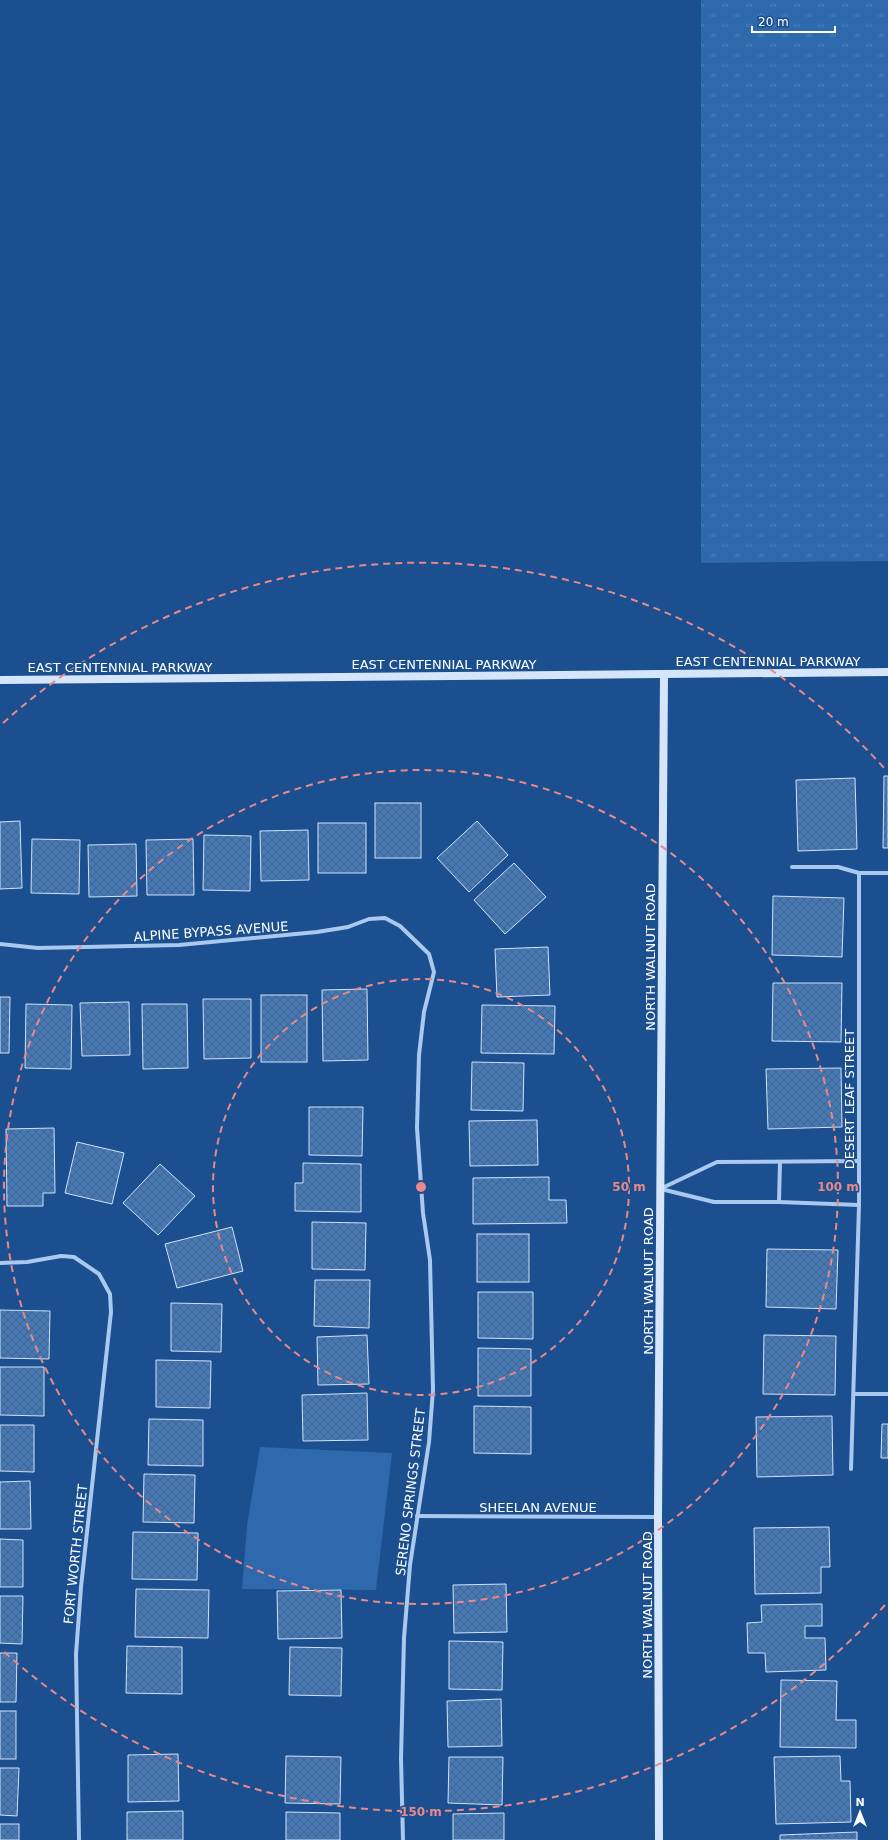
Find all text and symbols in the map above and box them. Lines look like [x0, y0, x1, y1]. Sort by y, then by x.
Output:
scale bar [752, 8, 835, 34]
text: 20 m [758, 15, 789, 29]
street label: EAST CENTENNIAL PARKWAY [675, 654, 861, 669]
street label: EAST CENTENNIAL PARKWAY [351, 657, 537, 672]
street label: EAST CENTENNIAL PARKWAY [27, 660, 213, 675]
street label: NORTH WALNUT ROAD [643, 883, 658, 1031]
street label: ALPINE BYPASS AVENUE [133, 919, 289, 944]
street label: DESERT LEAF STREET [842, 1029, 857, 1169]
centre of rings [414, 1180, 428, 1194]
text: 50 m [612, 1180, 646, 1194]
text: 100 m [817, 1180, 859, 1194]
street label: NORTH WALNUT ROAD [641, 1207, 656, 1355]
street label: SERENO SPRINGS STREET [393, 1407, 428, 1577]
street label: FORT WORTH STREET [61, 1483, 90, 1625]
street label: SHEELAN AVENUE [479, 1500, 597, 1515]
street label: NORTH WALNUT ROAD [640, 1531, 655, 1679]
north arrow [840, 1792, 880, 1832]
text: N [855, 1796, 865, 1809]
text: 150 m [400, 1805, 442, 1819]

